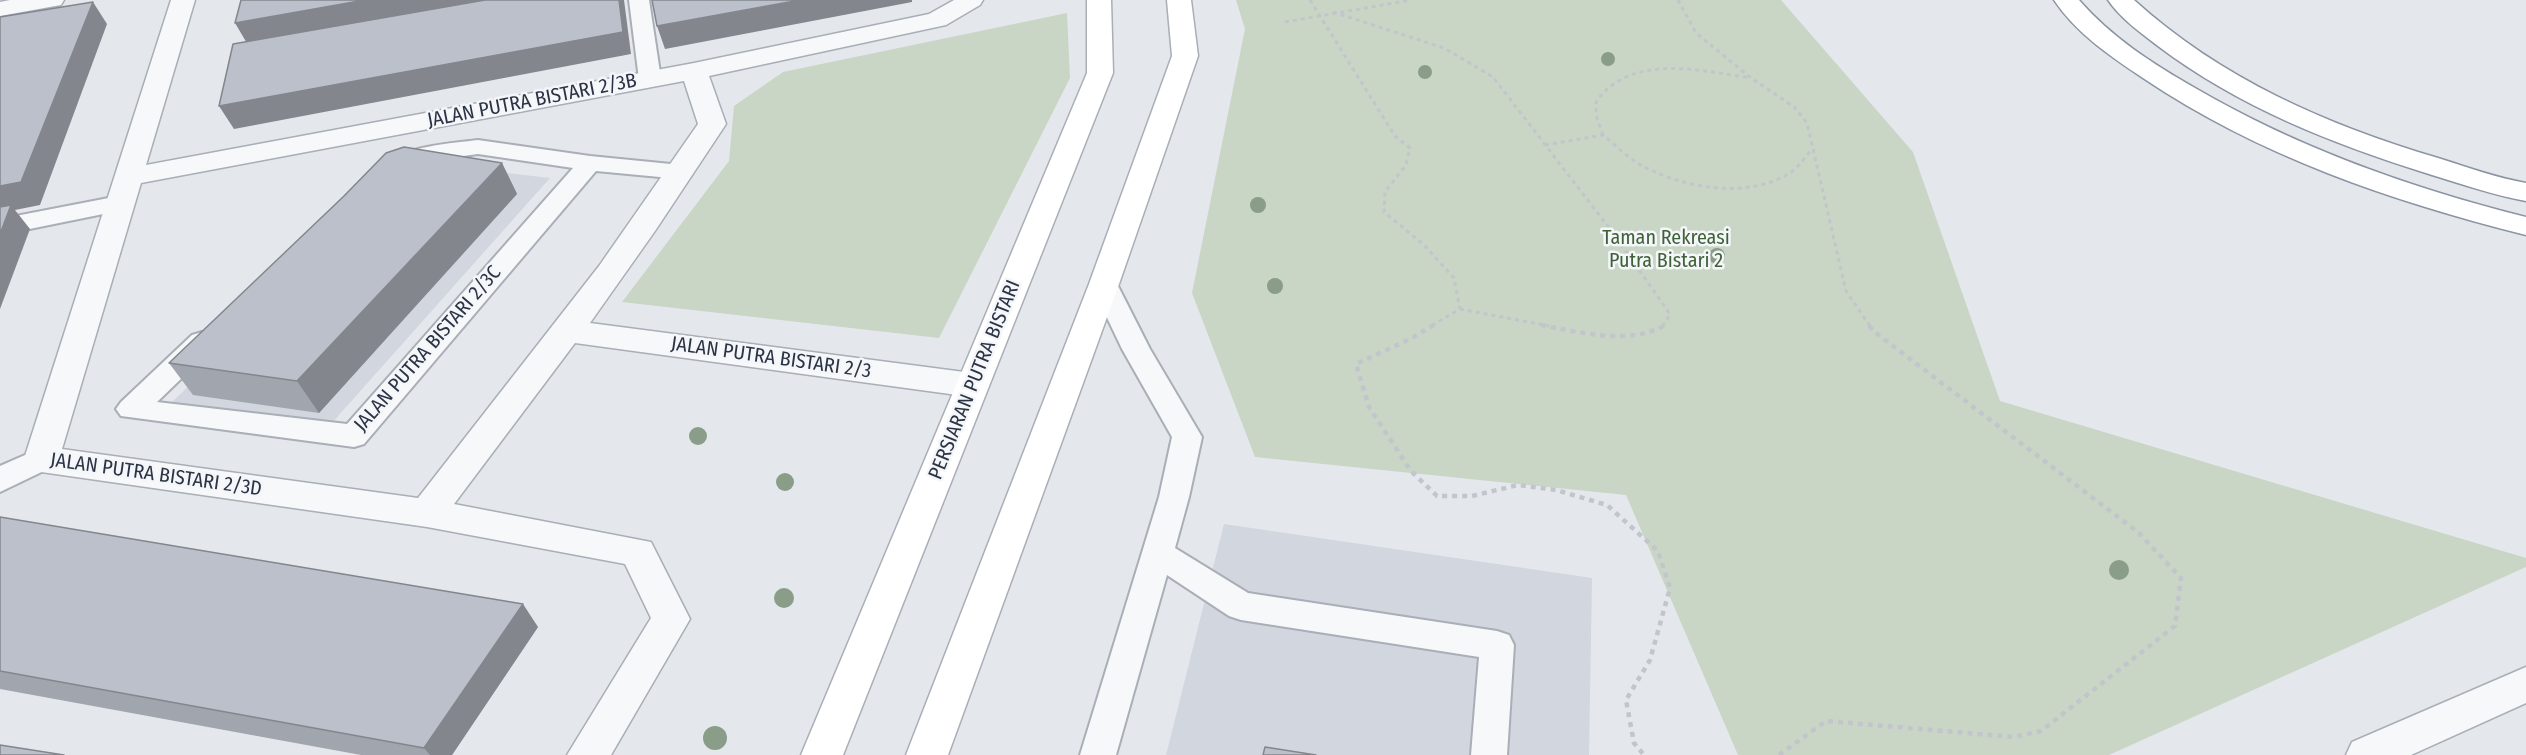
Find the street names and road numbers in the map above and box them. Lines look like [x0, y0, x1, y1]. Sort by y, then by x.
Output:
street label: JALAN PUTRA BISTARI 2/3B [425, 69, 639, 133]
street label: JALAN PUTRA BISTARI 2/3C [349, 261, 507, 437]
street label: PERSIARAN PUTRA BISTARI [924, 277, 1026, 483]
street label: JALAN PUTRA BISTARI 2/3 [669, 332, 873, 384]
street label: JALAN PUTRA BISTARI 2/3D [49, 448, 263, 502]

